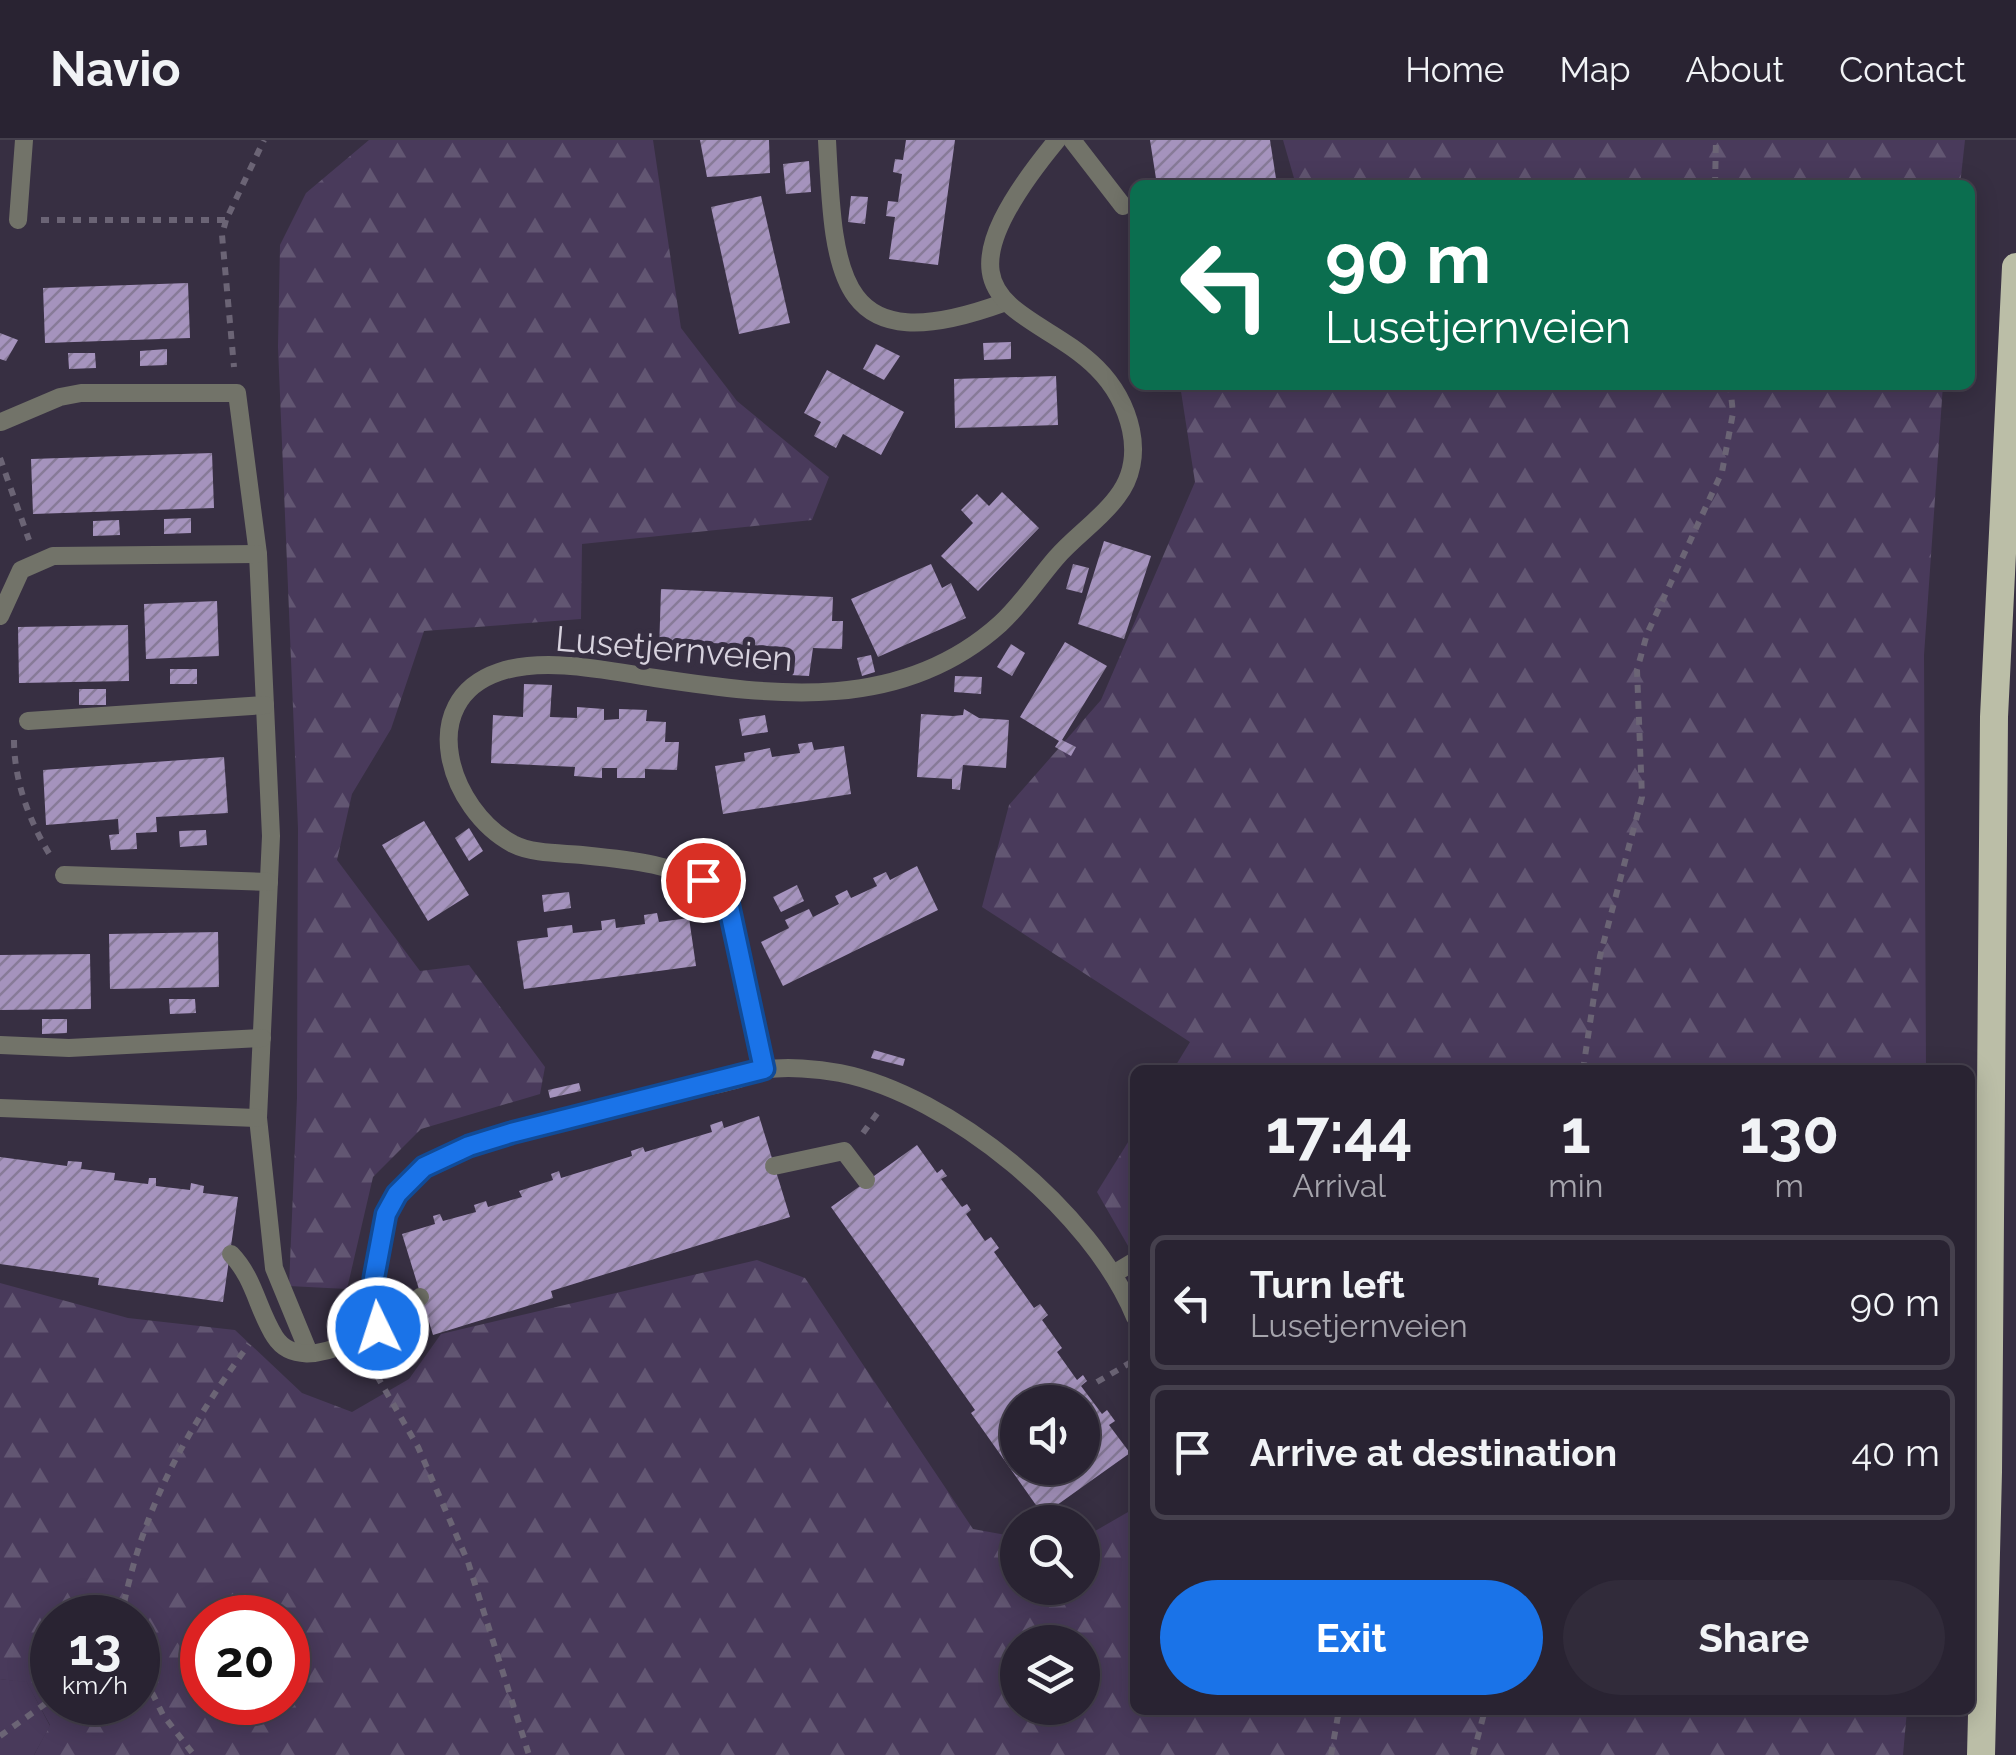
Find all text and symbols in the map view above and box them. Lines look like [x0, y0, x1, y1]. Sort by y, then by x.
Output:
text: Navio [50, 41, 181, 97]
text: Home [1405, 49, 1504, 90]
text: Map [1559, 49, 1631, 90]
text: About [1686, 49, 1784, 90]
text: Contact [1839, 49, 1966, 90]
text: 90 m [1325, 217, 1491, 299]
icon: left [1160, 220, 1290, 350]
text: Lusetjernveien [1325, 301, 1631, 354]
street label: Lusetjernveien [554, 618, 794, 679]
pin [661, 838, 746, 923]
icon: arrive [676, 853, 731, 908]
text: 17:44 [1266, 1097, 1412, 1167]
text: 1 [1561, 1097, 1591, 1167]
text: 130 [1739, 1097, 1839, 1167]
text: Arrival [1292, 1167, 1386, 1204]
text: min [1548, 1167, 1603, 1204]
text: m [1774, 1167, 1804, 1204]
text: Turn left [1250, 1262, 1405, 1307]
icon: left [1165, 1275, 1220, 1330]
position arrow [326, 1276, 430, 1380]
text: 90 m [1850, 1280, 1940, 1325]
text: Lusetjernveien [1250, 1307, 1468, 1344]
map controls [1000, 1385, 1100, 1725]
button: sound [1000, 1385, 1100, 1485]
icon: arrive [1165, 1425, 1220, 1480]
text: Arrive at destination [1250, 1430, 1617, 1475]
text: 40 m [1851, 1430, 1940, 1475]
button: search [1000, 1505, 1100, 1605]
button: Exit [1160, 1580, 1543, 1695]
button: Share [1563, 1580, 1945, 1695]
speed limit sign: 20 [180, 1595, 310, 1725]
text: 13 [69, 1618, 121, 1677]
button: layers [1000, 1625, 1100, 1725]
text: km/h [62, 1670, 128, 1700]

